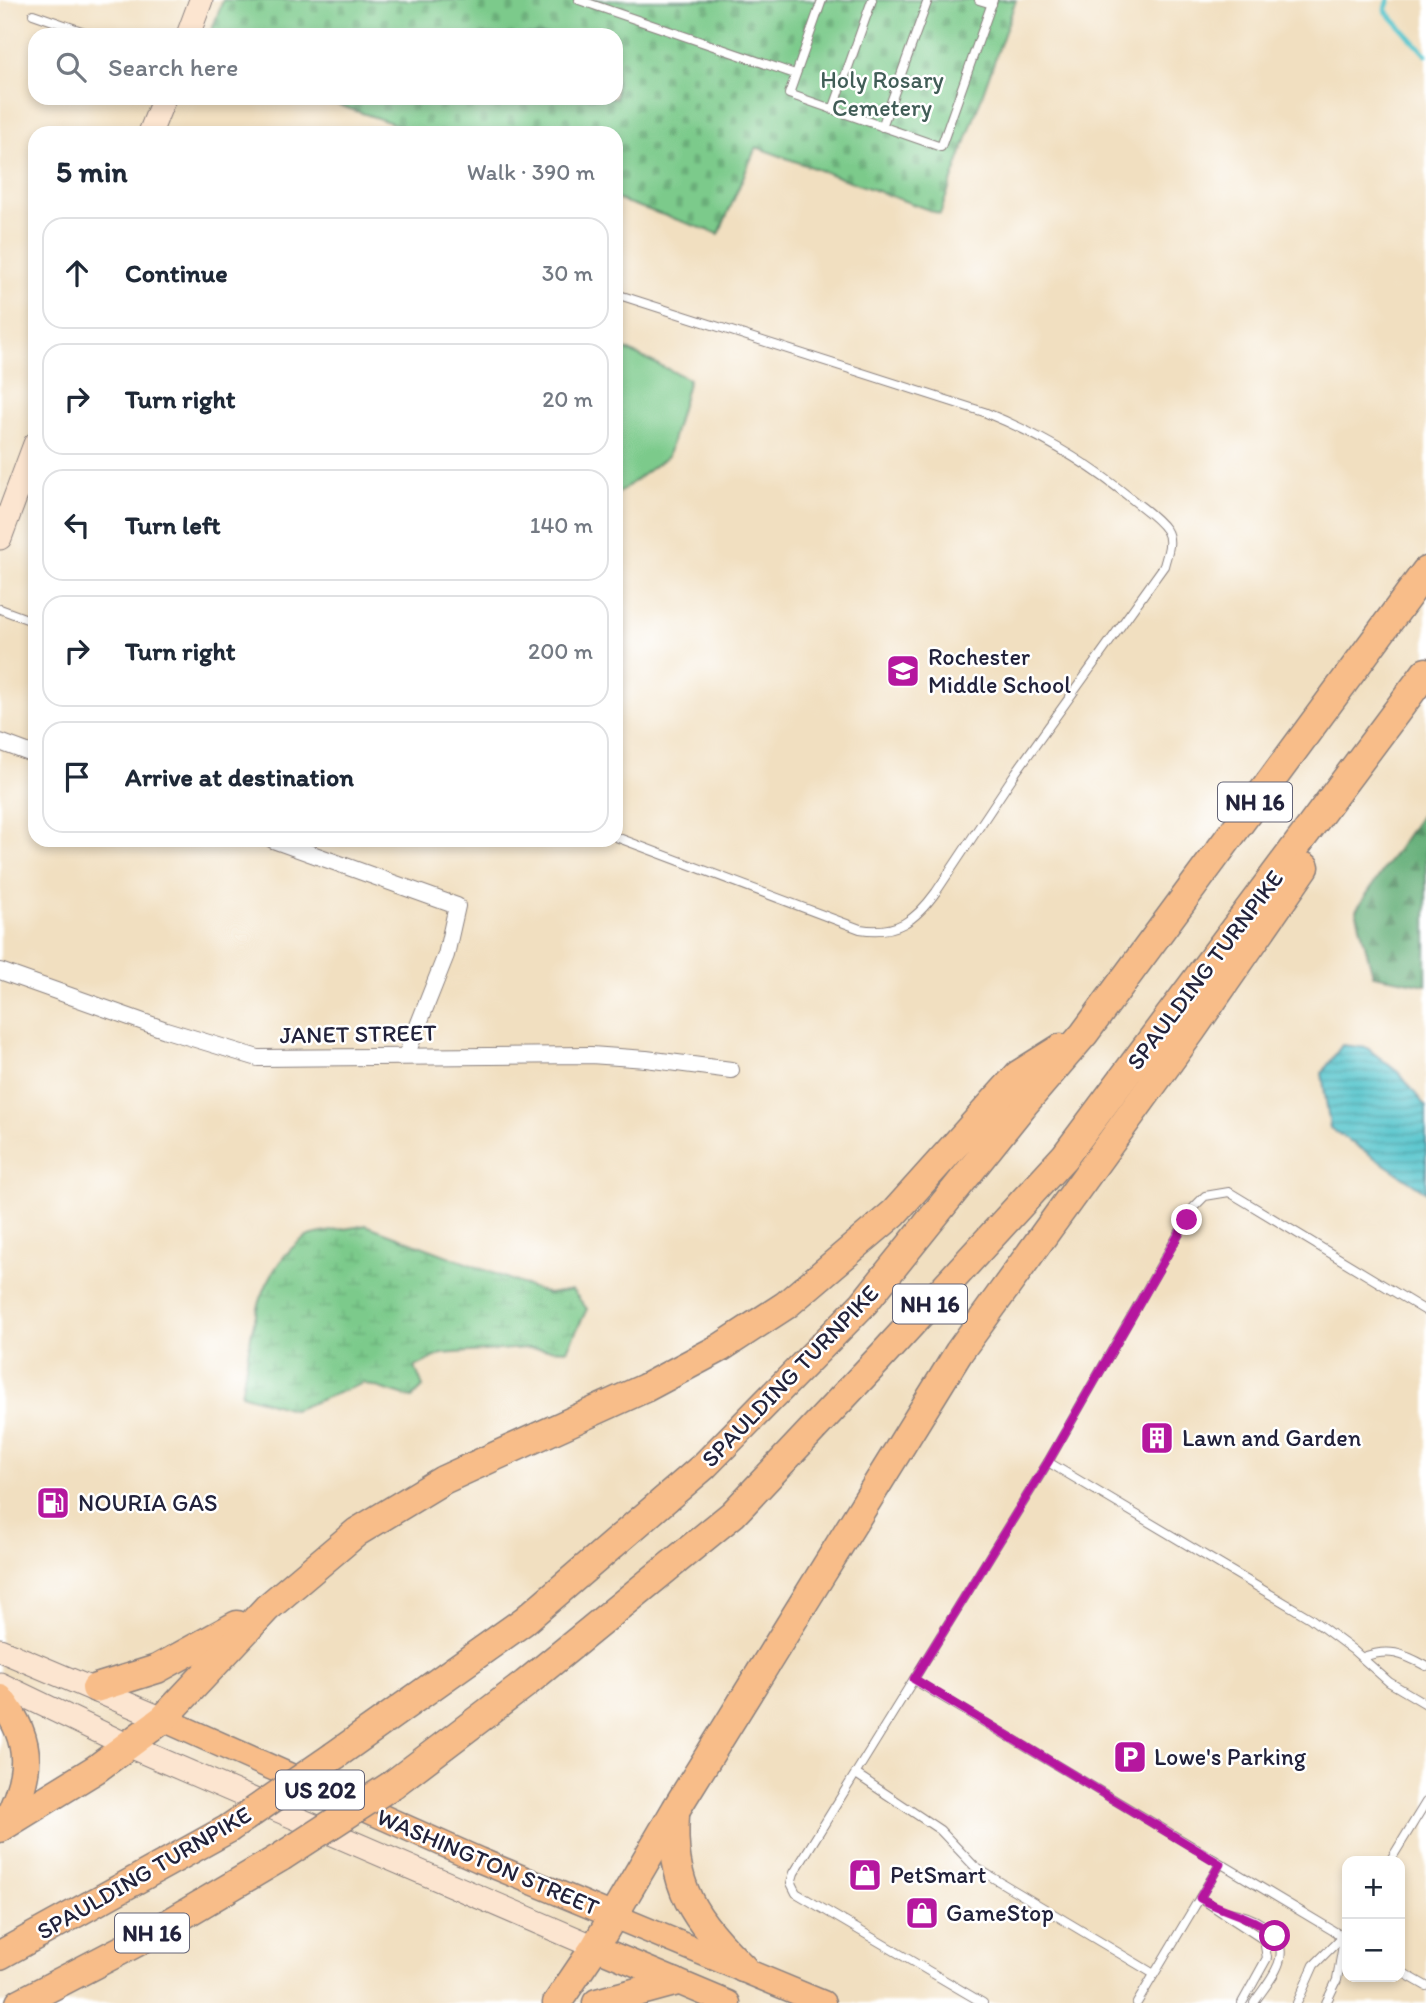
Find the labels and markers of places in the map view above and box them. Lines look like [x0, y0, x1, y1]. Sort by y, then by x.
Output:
place label: Rochester Middle School [928, 642, 1071, 699]
school or university icon: Rochester Middle School [884, 652, 922, 690]
building icon: Lawn and Garden [1138, 1419, 1176, 1457]
place label: Lawn and Garden [1182, 1423, 1362, 1452]
fuel station icon: NOURIA GAS [34, 1484, 72, 1522]
place label: NOURIA GAS [78, 1488, 218, 1517]
parking icon: Lowe's Parking [1111, 1738, 1149, 1776]
place label: Lowe's Parking [1154, 1742, 1307, 1771]
shop icon: PetSmart [846, 1856, 884, 1894]
place label: PetSmart [890, 1860, 987, 1889]
shop icon: GameStop [903, 1894, 941, 1932]
place label: GameStop [946, 1898, 1054, 1927]

